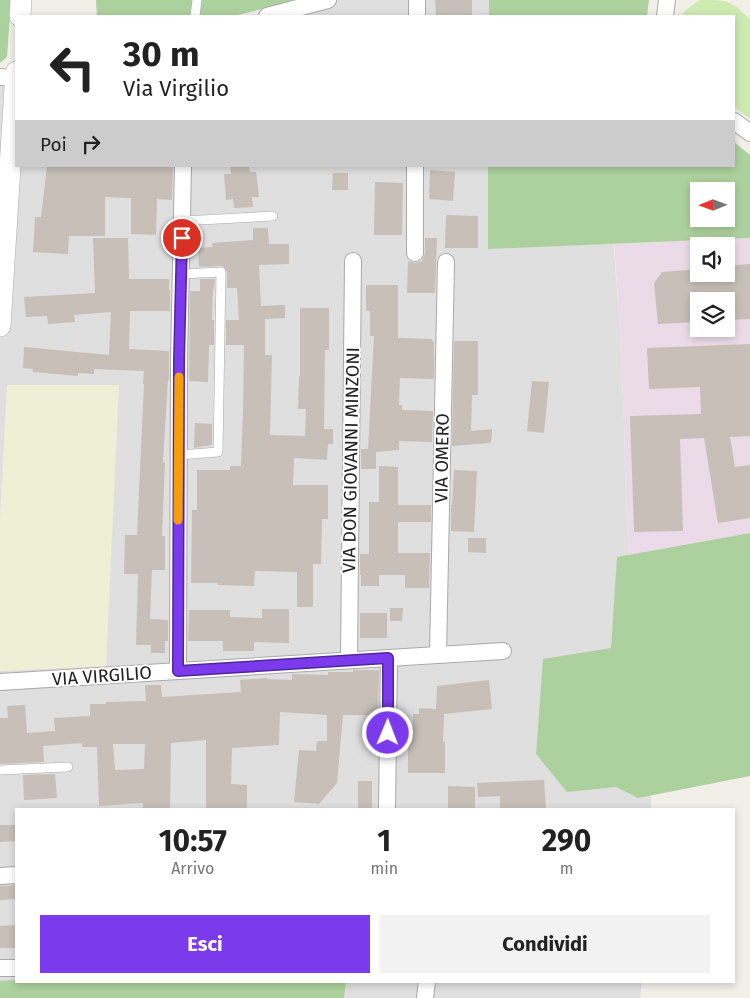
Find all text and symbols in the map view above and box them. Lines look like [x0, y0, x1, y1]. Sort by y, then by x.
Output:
text: 30 m [123, 33, 200, 75]
icon: left [40, 35, 105, 100]
text: Via Virgilio [123, 75, 229, 102]
icon: right [77, 130, 105, 158]
text: Poi [40, 133, 67, 156]
north arrow [690, 182, 735, 228]
map controls [690, 182, 735, 337]
pin [161, 217, 203, 259]
icon: arrive [168, 224, 196, 252]
button: sound [690, 237, 735, 282]
button: layers [690, 292, 735, 337]
street label: VIA DON GIOVANNI MINZONI [338, 347, 364, 573]
street label: VIA OMERO [430, 413, 454, 503]
street label: VIA VIRGILIO [51, 662, 153, 690]
position arrow [361, 706, 413, 758]
text: 10:57 [159, 823, 227, 859]
text: 1 [377, 823, 391, 859]
text: 290 [542, 823, 591, 859]
text: Arrivo [171, 859, 214, 878]
text: min [371, 859, 398, 878]
text: m [560, 859, 573, 878]
button: Esci [40, 915, 370, 973]
button: Condividi [380, 915, 710, 973]

